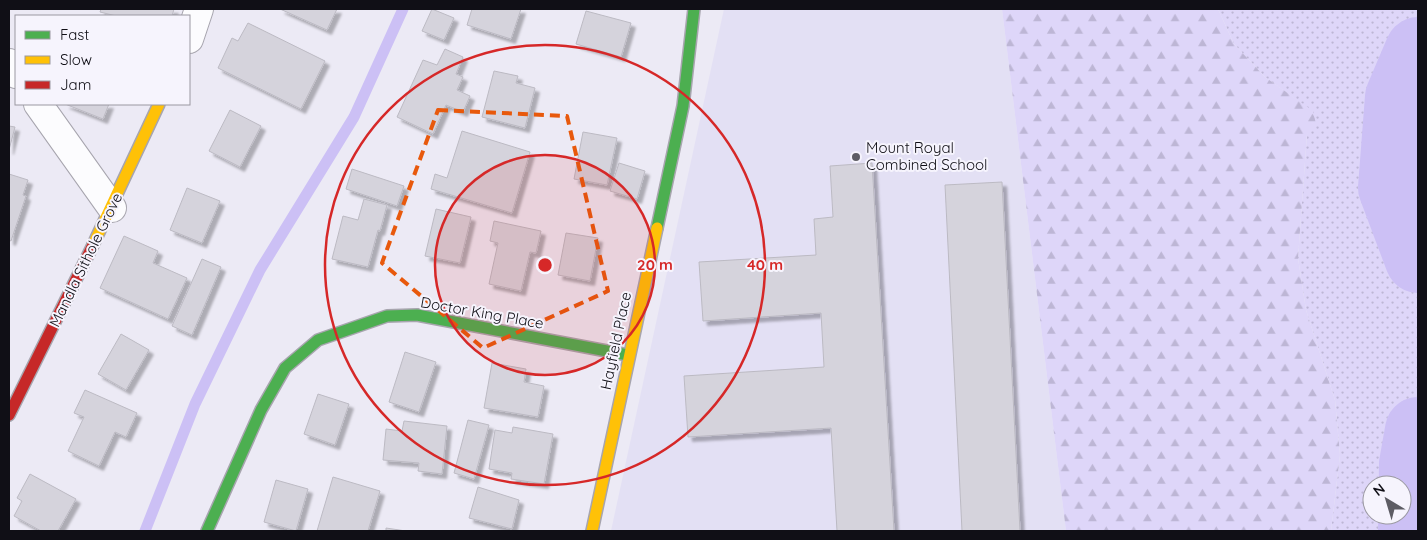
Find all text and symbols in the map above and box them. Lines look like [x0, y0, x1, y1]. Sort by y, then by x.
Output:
legend [15, 15, 190, 105]
text: Fast [60, 25, 89, 44]
text: Slow [60, 50, 92, 69]
text: Jam [60, 75, 91, 94]
place label: Mount Royal Combined School [866, 138, 987, 174]
marker: Mount Royal Combined School [850, 151, 862, 163]
street label: Mandla Sithole Grove [45, 189, 126, 330]
text: 20 m [637, 255, 673, 274]
text: 40 m [747, 255, 783, 274]
centre of rings [536, 256, 554, 274]
street label: Hayfield Place [596, 290, 635, 392]
street label: Doctor King Place [419, 292, 545, 333]
north arrow [1362, 475, 1412, 525]
text: N [1369, 479, 1389, 500]

